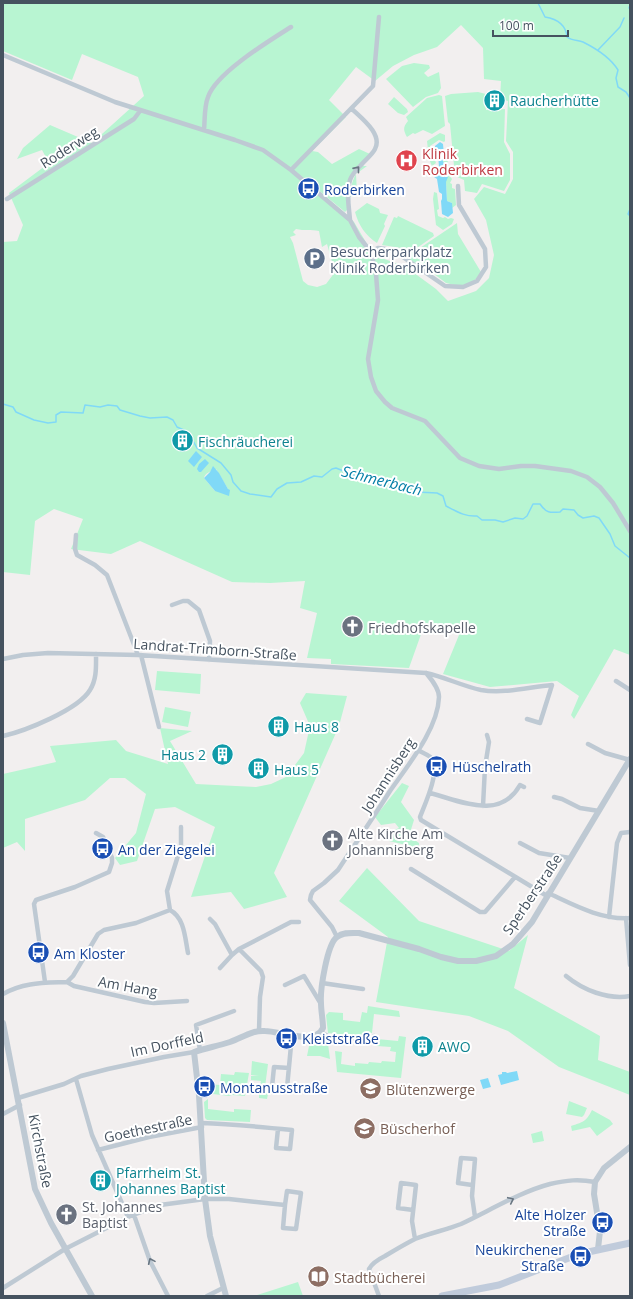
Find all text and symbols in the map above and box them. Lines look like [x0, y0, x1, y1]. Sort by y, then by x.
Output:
scale bar [493, 12, 568, 38]
text: 100 m [499, 17, 534, 34]
building icon: Raucherhütte [481, 87, 507, 113]
place label: Raucherhütte [510, 91, 599, 110]
street label: Roderweg [36, 121, 102, 172]
place label: Klinik Roderbirken [422, 144, 503, 179]
hospital icon: Klinik Roderbirken [394, 148, 420, 174]
one-way arrow [353, 167, 360, 174]
bus stop icon: Roderbirken [295, 176, 321, 202]
place label: Roderbirken [324, 180, 405, 199]
place label: Besucherparkplatz Klinik Roderbirken [330, 242, 452, 277]
parking icon: Besucherparkplatz Klinik Roderbirken [301, 246, 327, 272]
building icon: Fischräucherei [170, 428, 196, 454]
place label: Fischräucherei [198, 432, 293, 451]
water label: Schmerbach [340, 460, 424, 500]
church icon: Friedhofskapelle [339, 614, 365, 640]
place label: Friedhofskapelle [368, 618, 476, 637]
street label: Landrat-Trimborn-Straße [133, 634, 297, 664]
building icon: Haus 8 [266, 713, 292, 739]
place label: Haus 8 [294, 717, 339, 736]
street label: Johannisberg [356, 734, 420, 818]
building icon: Haus 2 [209, 741, 235, 767]
place label: Haus 2 [161, 745, 206, 764]
bus stop icon: Hüschelrath [423, 753, 449, 779]
building icon: Haus 5 [246, 756, 272, 782]
place label: Hüschelrath [452, 757, 531, 776]
place label: Haus 5 [274, 760, 319, 779]
place label: Alte Kirche Am Johannisberg [346, 824, 443, 859]
church icon: Alte Kirche Am Johannisberg [320, 828, 346, 854]
bus stop icon: An der Ziegelei [90, 836, 116, 862]
place label: An der Ziegelei [118, 840, 215, 859]
street label: Sperberstraße [498, 850, 566, 938]
bus stop icon: Am Kloster [25, 940, 51, 966]
place label: Am Kloster [54, 944, 126, 963]
street label: Am Hang [97, 971, 159, 1001]
bus stop icon: Kleiststraße [274, 1025, 300, 1051]
street label: Im Dorffeld [129, 1027, 205, 1061]
place label: Kleiststraße [302, 1029, 379, 1048]
building icon: AWO [410, 1033, 436, 1059]
place label: AWO [438, 1037, 471, 1056]
bus stop icon: Montanusstraße [191, 1074, 217, 1100]
school or university icon: Blütenzwerge [357, 1076, 383, 1102]
place label: Montanusstraße [220, 1078, 328, 1097]
place label: Blütenzwerge [386, 1080, 475, 1099]
street label: Goethestraße [102, 1109, 194, 1147]
street label: Kirchstraße [25, 1112, 57, 1190]
school or university icon: Büscherhof [352, 1115, 378, 1141]
place label: Büscherhof [380, 1119, 456, 1138]
place label: Pfarrheim St. Johannes Baptist [114, 1163, 225, 1198]
building icon: Pfarrheim St. Johannes Baptist [87, 1167, 113, 1193]
place label: St. Johannes Baptist [82, 1197, 163, 1232]
one-way arrow [506, 1197, 514, 1205]
church icon: St. Johannes Baptist [54, 1201, 80, 1227]
place label: Alte Holzer Straße [515, 1205, 586, 1240]
bus stop icon: Alte Holzer Straße [589, 1209, 615, 1235]
place label: Neukirchener Straße [475, 1240, 564, 1275]
bus stop icon: Neukirchener Straße [567, 1244, 593, 1270]
one-way arrow [148, 1258, 156, 1265]
library icon: Stadtbücherei [306, 1264, 332, 1290]
place label: Stadtbücherei [334, 1268, 425, 1287]

